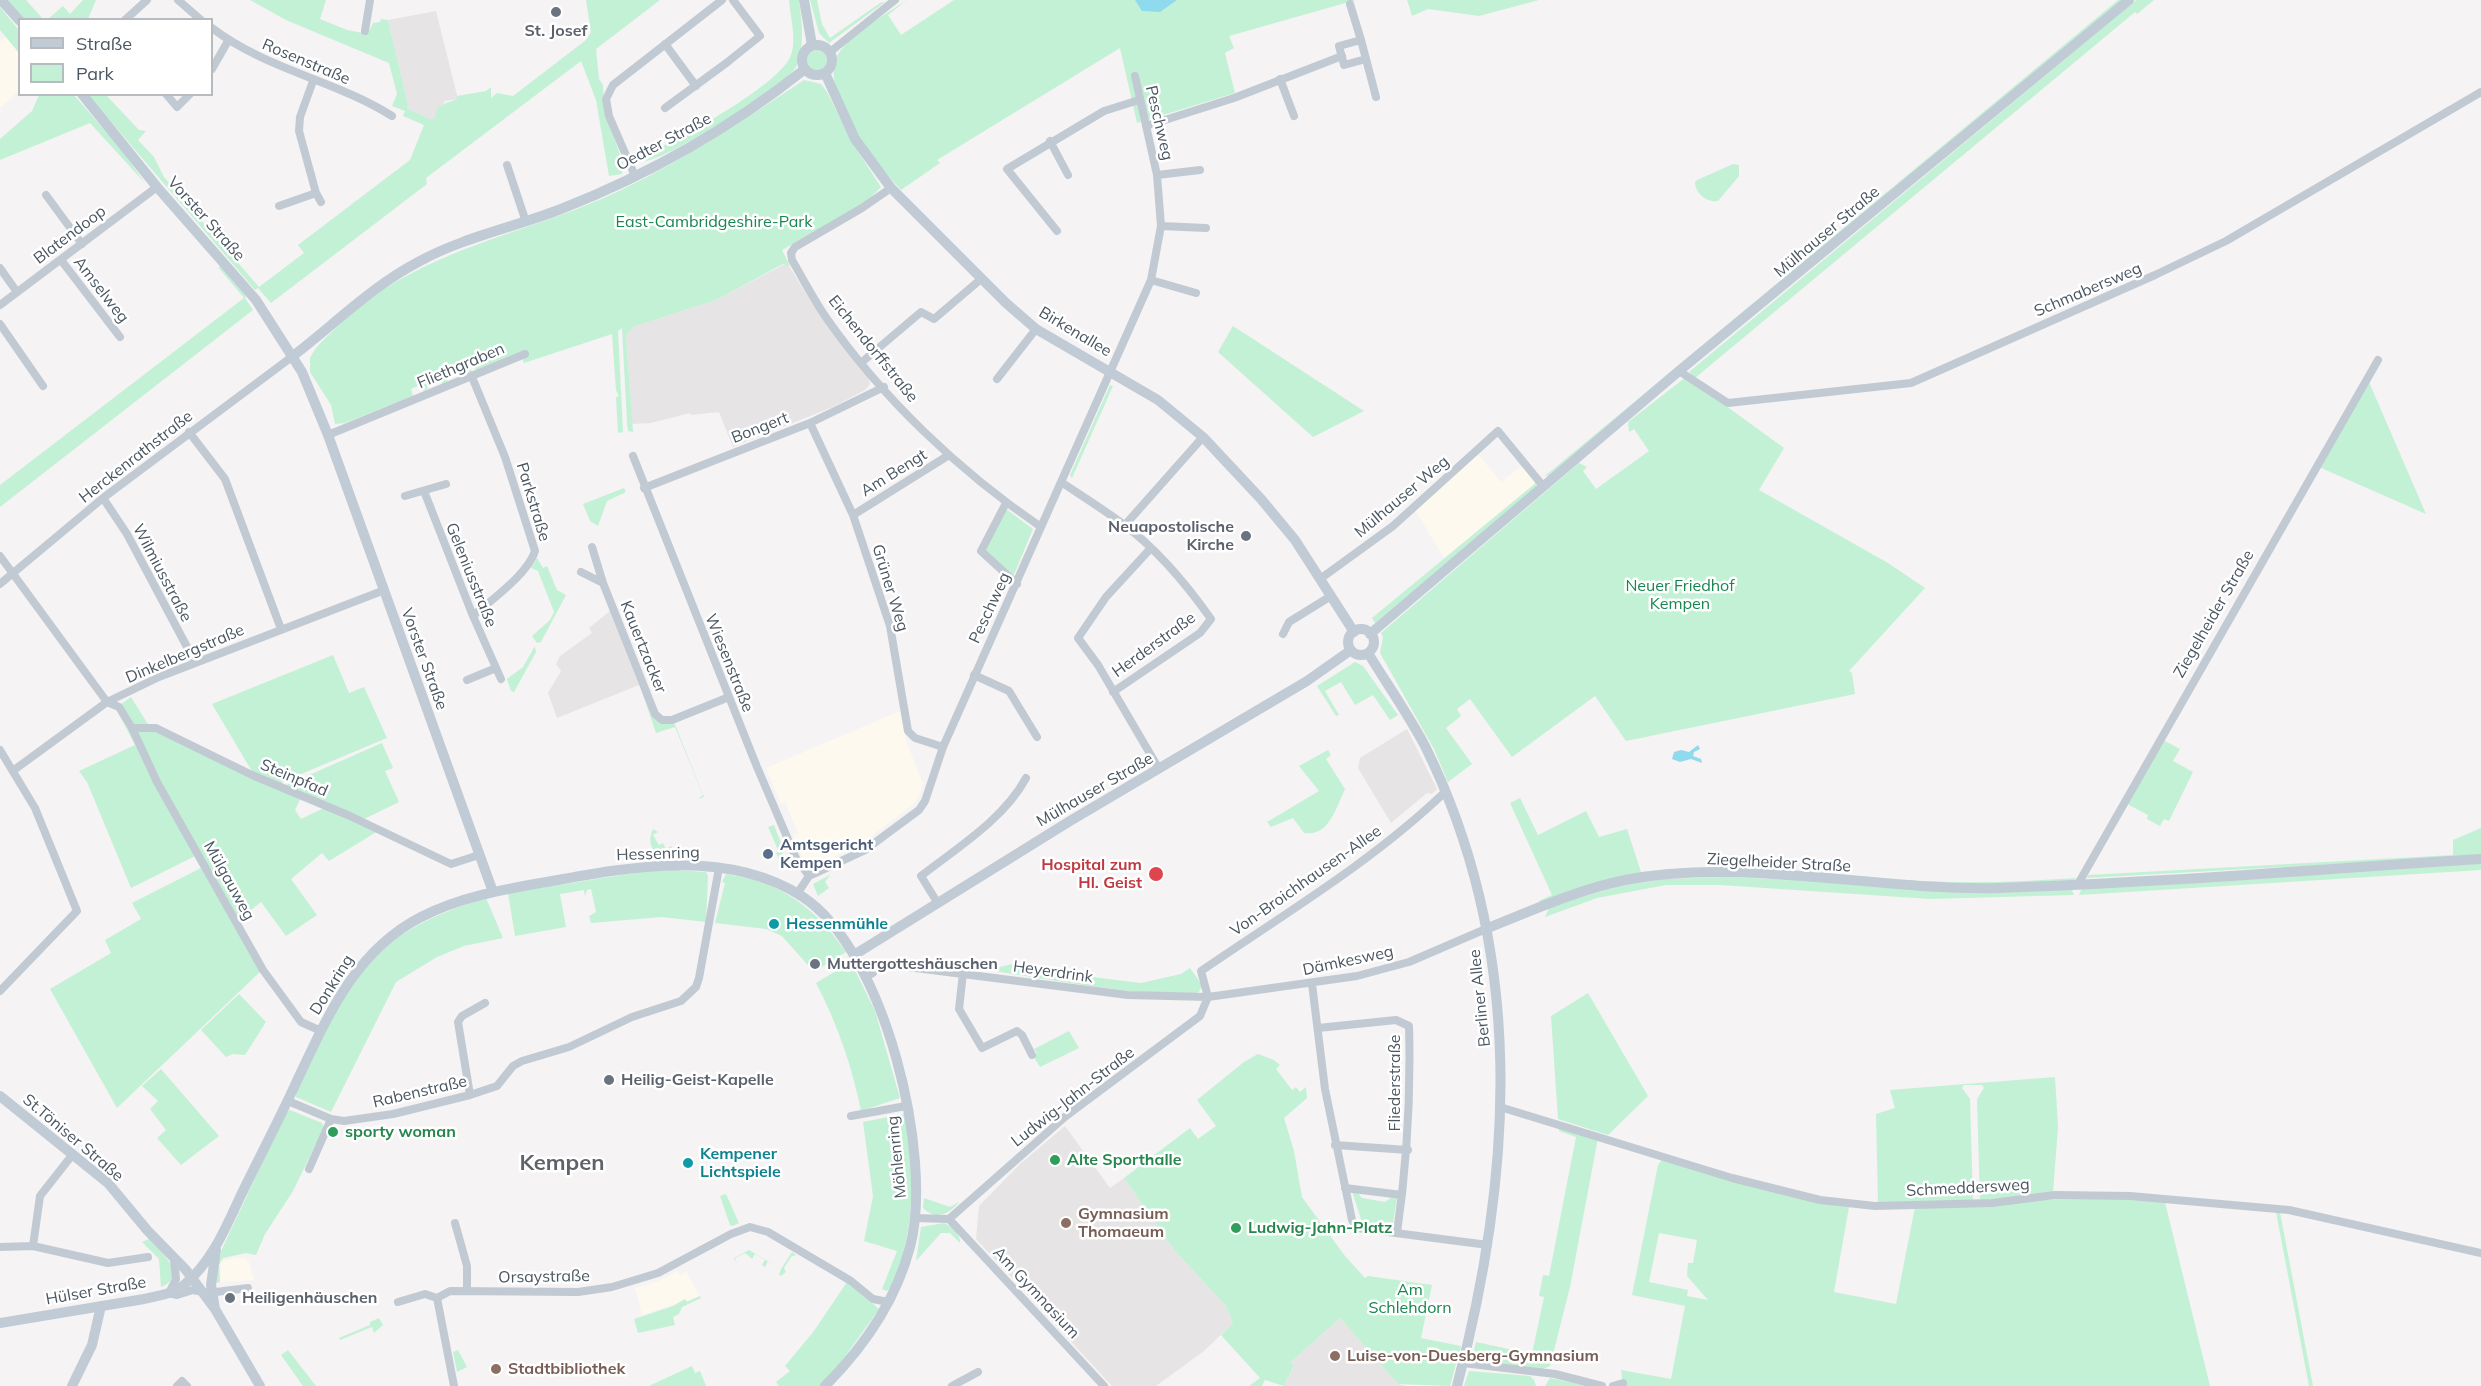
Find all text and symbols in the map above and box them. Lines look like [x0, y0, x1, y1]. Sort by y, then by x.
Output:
marker: St. Josef [549, 5, 563, 19]
legend [18, 18, 213, 96]
place label: St. Josef [525, 21, 587, 41]
text: Straße [76, 32, 132, 55]
street label: Rosenstraße [259, 35, 353, 89]
text: Park [76, 62, 114, 85]
street label: Peschweg [1141, 84, 1177, 162]
street label: Oedter Straße [613, 109, 715, 175]
street label: Vorster Straße [163, 173, 249, 265]
street label: Mülhauser Straße [1771, 182, 1883, 282]
street label: Blatendoop [30, 202, 110, 268]
park label: East-Cambridgeshire-Park [616, 212, 812, 232]
street label: Amselweg [69, 253, 133, 327]
street label: Schmabersweg [2031, 259, 2145, 321]
street label: Eichendorffstraße [824, 292, 922, 406]
street label: Birkenallee [1035, 303, 1115, 361]
street label: Fliethgraben [414, 339, 508, 393]
street label: Herckenrathstraße [75, 407, 197, 507]
street label: Bongert [729, 408, 791, 448]
street label: Am Bengt [857, 445, 931, 501]
street label: Mülhauser Weg [1351, 452, 1453, 542]
street label: Parkstraße [512, 460, 554, 544]
place label: Neuapostolische Kirche [1108, 517, 1234, 555]
street label: Geleniusstraße [441, 520, 501, 630]
street label: Wilmiusstraße [128, 521, 196, 625]
marker: Neuapostolische Kirche [1239, 529, 1253, 543]
street label: Grüner Weg [868, 542, 912, 634]
street label: Ziegelheider Straße [2170, 547, 2258, 681]
street label: Peschweg [965, 569, 1015, 647]
park label: Neuer Friedhof Kempen [1625, 576, 1735, 614]
street label: Kauertzacker [616, 598, 670, 696]
street label: Vorster Straße [397, 606, 451, 712]
street label: Herderstraße [1109, 608, 1199, 682]
street label: Wiesenstraße [701, 611, 757, 715]
street label: Dinkelbergstraße [123, 620, 247, 688]
street label: Mülhauser Straße [1033, 749, 1157, 831]
street label: Steinpfad [257, 755, 331, 801]
street label: Von-Broichhausen-Allee [1227, 822, 1385, 940]
place label: Amtsgericht Kempen [780, 835, 873, 873]
street label: Mülgauweg [199, 838, 259, 924]
street label: Hessenring [616, 843, 700, 865]
marker: Amtsgericht Kempen [761, 847, 775, 861]
street label: Ziegelheider Straße [1707, 850, 1851, 876]
place label: Hospital zum Hl. Geist [1041, 855, 1142, 893]
marker: Hospital zum Hl. Geist [1147, 865, 1165, 883]
place label: Hessenmühle [786, 914, 888, 934]
marker: Hessenmühle [767, 917, 781, 931]
street label: Dämkesweg [1301, 942, 1395, 980]
street label: Berliner Allee [1465, 948, 1495, 1048]
street label: Donkring [306, 951, 358, 1019]
place label: Muttergotteshäuschen [827, 954, 998, 974]
marker: Muttergotteshäuschen [808, 957, 822, 971]
street label: Heyerdrink [1012, 957, 1094, 987]
street label: Fliederstraße [1385, 1035, 1405, 1131]
street label: Ludwig-Jahn-Straße [1008, 1043, 1138, 1151]
place label: Heilig-Geist-Kapelle [621, 1070, 774, 1090]
street label: Rabenstraße [371, 1072, 469, 1112]
marker: Heilig-Geist-Kapelle [602, 1073, 616, 1087]
street label: St.Töniser Straße [19, 1090, 127, 1186]
street label: Möhlenring [883, 1115, 911, 1199]
place label: sporty woman [345, 1122, 456, 1142]
marker: sporty woman [326, 1125, 340, 1139]
place label: Kempener Lichtspiele [700, 1144, 781, 1182]
district label: Kempen [519, 1150, 605, 1176]
place label: Alte Sporthalle [1067, 1150, 1182, 1170]
marker: Alte Sporthalle [1048, 1153, 1062, 1167]
marker: Kempener Lichtspiele [681, 1156, 695, 1170]
street label: Schmeddersweg [1906, 1175, 2030, 1201]
place label: Gymnasium Thomaeum [1078, 1204, 1169, 1242]
marker: Gymnasium Thomaeum [1059, 1216, 1073, 1230]
place label: Ludwig-Jahn-Platz [1248, 1218, 1392, 1238]
marker: Ludwig-Jahn-Platz [1229, 1221, 1243, 1235]
street label: Am Gymnasium [989, 1243, 1083, 1343]
street label: Orsaystraße [498, 1267, 590, 1287]
street label: Hülser Straße [44, 1273, 148, 1309]
park label: Am Schlehdorn [1368, 1280, 1452, 1318]
place label: Heiligenhäuschen [242, 1288, 377, 1308]
marker: Heiligenhäuschen [223, 1291, 237, 1305]
place label: Luise-von-Duesberg-Gymnasium [1347, 1346, 1599, 1366]
marker: Luise-von-Duesberg-Gymnasium [1328, 1349, 1342, 1363]
place label: Stadtbibliothek [508, 1359, 625, 1379]
marker: Stadtbibliothek [489, 1362, 503, 1376]

